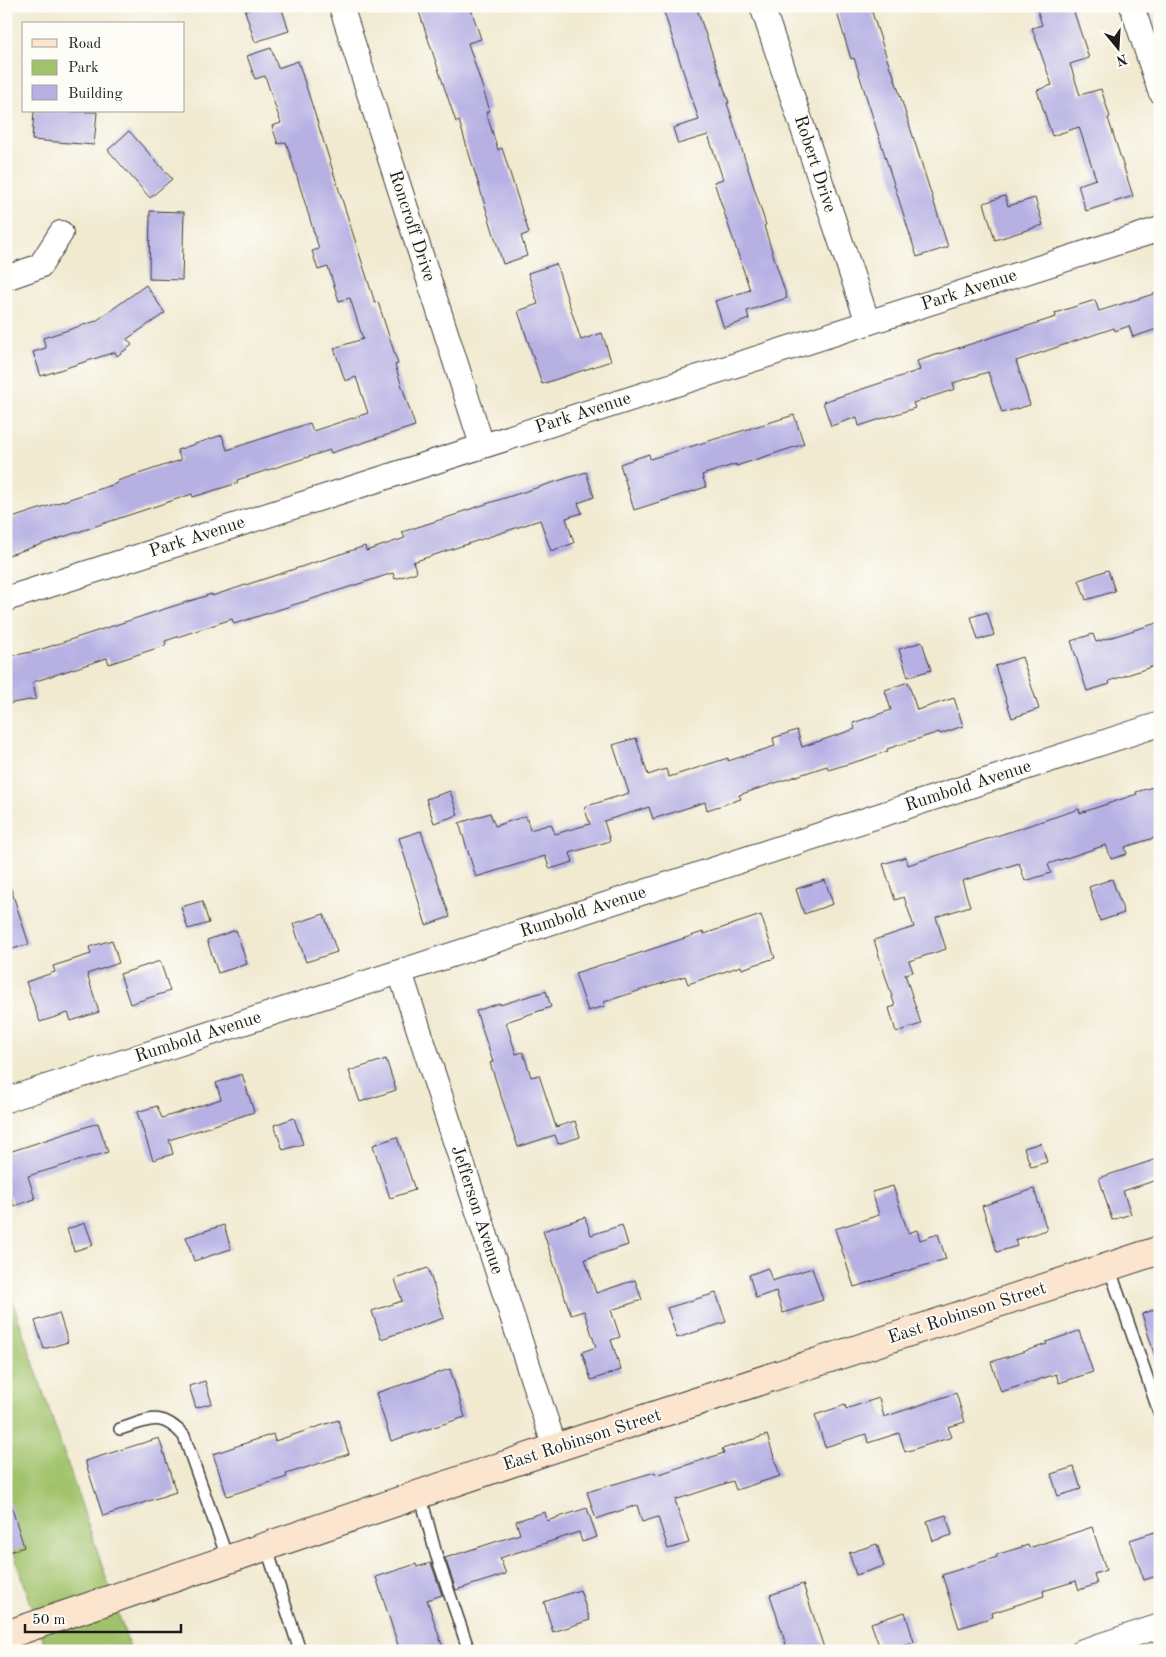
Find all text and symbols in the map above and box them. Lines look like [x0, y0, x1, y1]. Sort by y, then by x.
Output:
legend [22, 22, 185, 112]
north arrow [1094, 22, 1144, 72]
text: Road [68, 37, 102, 52]
text: N [1114, 51, 1129, 68]
text: Park [68, 61, 99, 76]
text: Building [68, 87, 123, 102]
street label: Robert Drive [791, 113, 839, 215]
street label: Roncroff Drive [386, 168, 438, 284]
street label: Park Avenue [919, 266, 1019, 314]
street label: Park Avenue [533, 389, 633, 437]
street label: Park Avenue [147, 513, 247, 561]
street label: Rumbold Avenue [903, 757, 1033, 815]
street label: Rumbold Avenue [518, 883, 648, 941]
street label: Rumbold Avenue [133, 1008, 263, 1066]
street label: Jefferson Avenue [448, 1143, 506, 1277]
street label: East Robinson Street [886, 1279, 1048, 1347]
street label: East Robinson Street [501, 1406, 663, 1474]
scale bar [25, 1602, 181, 1634]
text: 50 m [32, 1613, 66, 1628]

